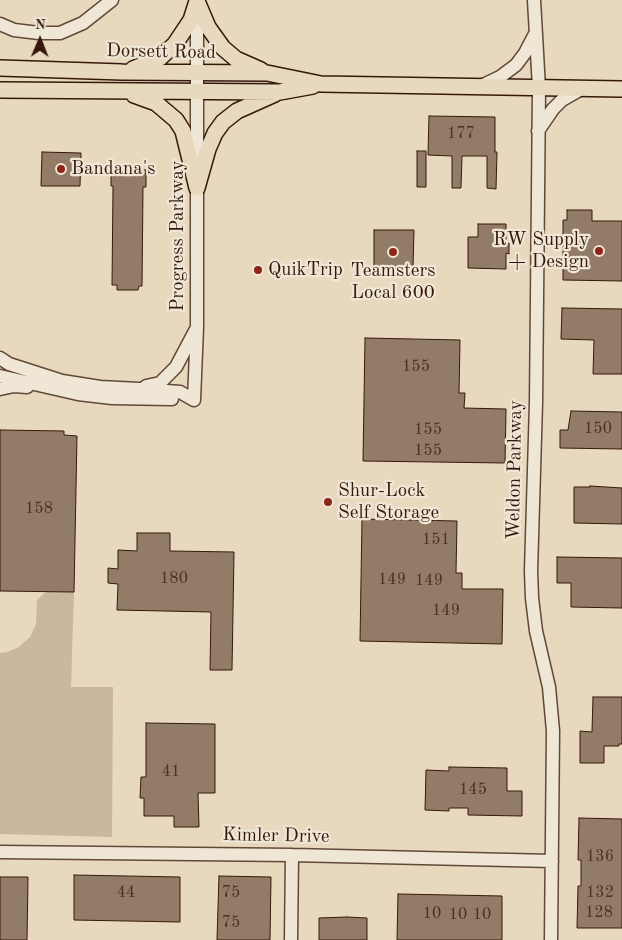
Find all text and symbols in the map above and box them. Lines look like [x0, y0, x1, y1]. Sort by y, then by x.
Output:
north arrow [15, 15, 65, 65]
text: N [35, 18, 46, 32]
street label: Dorsett Road [106, 40, 216, 64]
house number: 177 [447, 124, 475, 144]
place label: Bandana's [71, 158, 156, 180]
street label: Progress Parkway [167, 160, 189, 312]
marker: Bandana's [55, 163, 67, 175]
place label: RW Supply + Design [493, 229, 589, 273]
marker: RW Supply + Design [593, 245, 605, 257]
marker: Teamsters Local 600 [387, 246, 399, 258]
place label: QuikTrip [268, 259, 343, 281]
place label: Teamsters Local 600 [350, 260, 436, 304]
marker: QuikTrip [252, 264, 264, 276]
house number: 155 [402, 357, 430, 377]
street label: Weldon Parkway [502, 400, 528, 540]
house number: 150 [584, 419, 612, 439]
house number: 155 [414, 420, 442, 440]
house number: 155 [414, 441, 442, 461]
place label: Shur-Lock Self Storage [338, 480, 439, 524]
marker: Shur-Lock Self Storage [322, 496, 334, 508]
house number: 158 [25, 499, 53, 519]
house number: 151 [422, 530, 450, 550]
house number: 180 [160, 569, 188, 589]
house number: 149 [378, 570, 406, 590]
house number: 149 [415, 571, 443, 591]
house number: 149 [432, 601, 460, 621]
house number: 41 [162, 762, 180, 782]
house number: 145 [459, 780, 487, 800]
street label: Kimler Drive [222, 824, 330, 848]
house number: 136 [586, 847, 614, 867]
house number: 44 [117, 883, 135, 903]
house number: 75 [222, 883, 240, 903]
house number: 132 [586, 883, 614, 903]
house number: 128 [585, 903, 613, 923]
house number: 10 [423, 904, 441, 924]
house number: 10 [449, 905, 467, 925]
house number: 10 [473, 905, 491, 925]
house number: 75 [222, 913, 240, 933]

